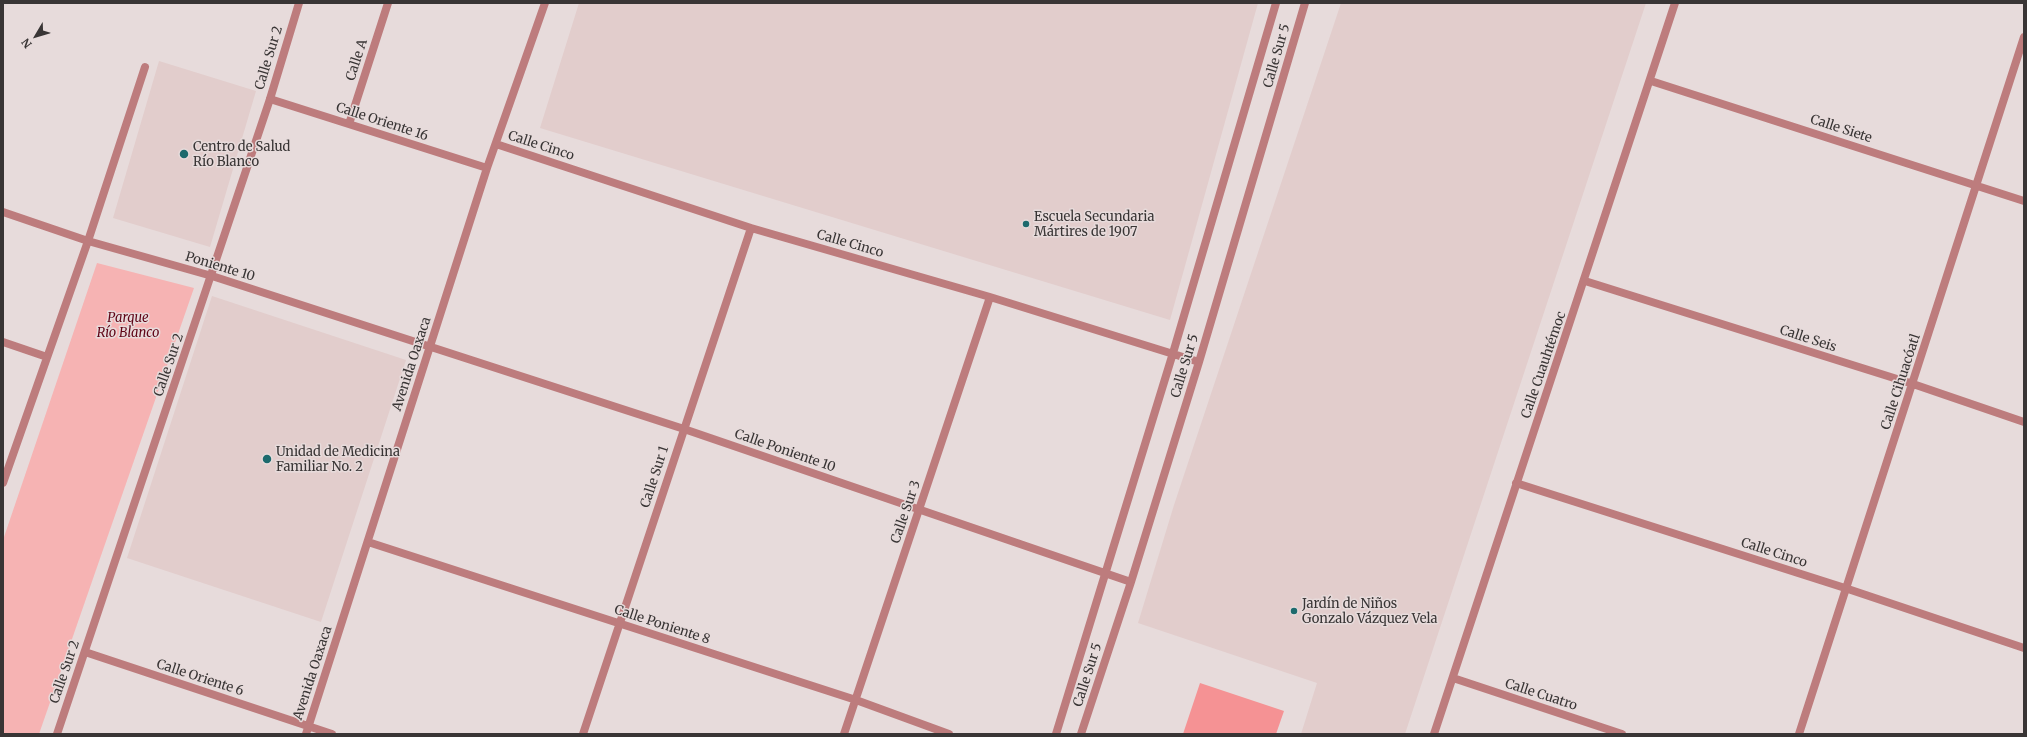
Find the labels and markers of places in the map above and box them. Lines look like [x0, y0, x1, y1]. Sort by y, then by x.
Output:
place label: Centro de Salud Río Blanco [193, 139, 290, 170]
marker: Centro de Salud Río Blanco [178, 148, 190, 160]
place label: Escuela Secundaria Mártires de 1907 [1034, 209, 1155, 240]
marker: Escuela Secundaria Mártires de 1907 [1021, 219, 1031, 229]
place label: Unidad de Medicina Familiar No. 2 [276, 444, 400, 475]
marker: Unidad de Medicina Familiar No. 2 [261, 453, 273, 465]
place label: Jardín de Niños Gonzalo Vázquez Vela [1302, 596, 1437, 627]
marker: Jardín de Niños Gonzalo Vázquez Vela [1289, 606, 1299, 616]

